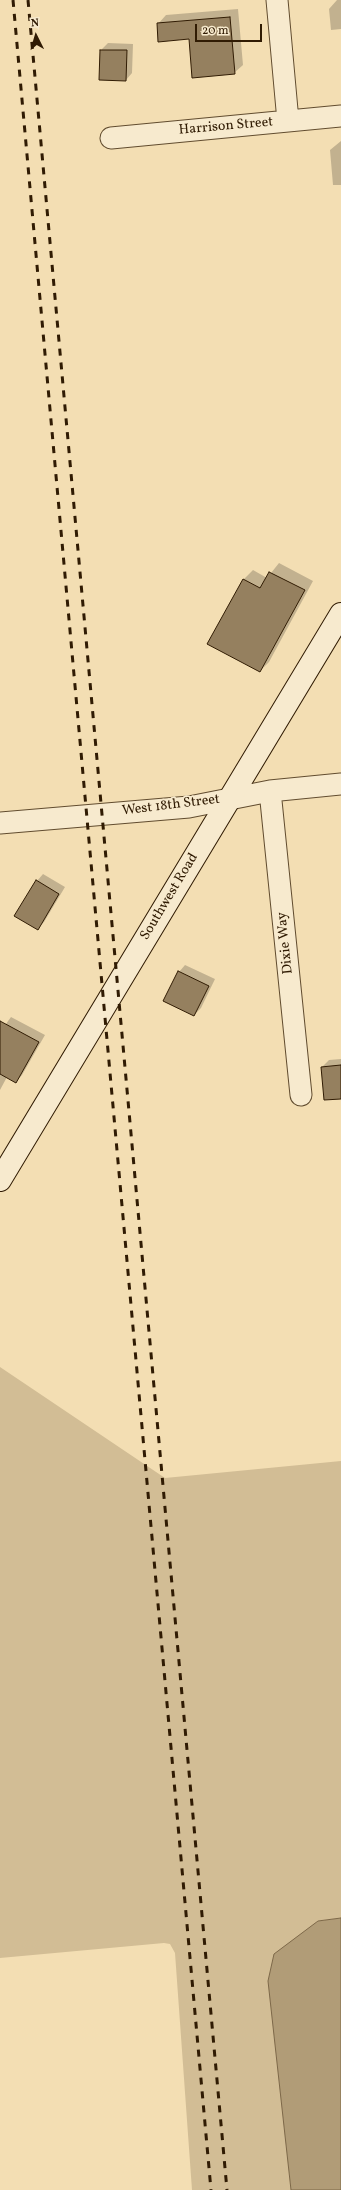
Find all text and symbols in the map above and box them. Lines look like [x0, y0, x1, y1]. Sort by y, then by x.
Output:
north arrow [16, 16, 56, 56]
text: N [30, 16, 40, 31]
scale bar [197, 16, 264, 42]
text: 20 m [202, 23, 229, 39]
street label: Harrison Street [178, 115, 274, 139]
street label: West 18th Street [121, 792, 221, 820]
street label: Southwest Road [137, 850, 203, 944]
street label: Dixie Way [274, 911, 298, 975]

